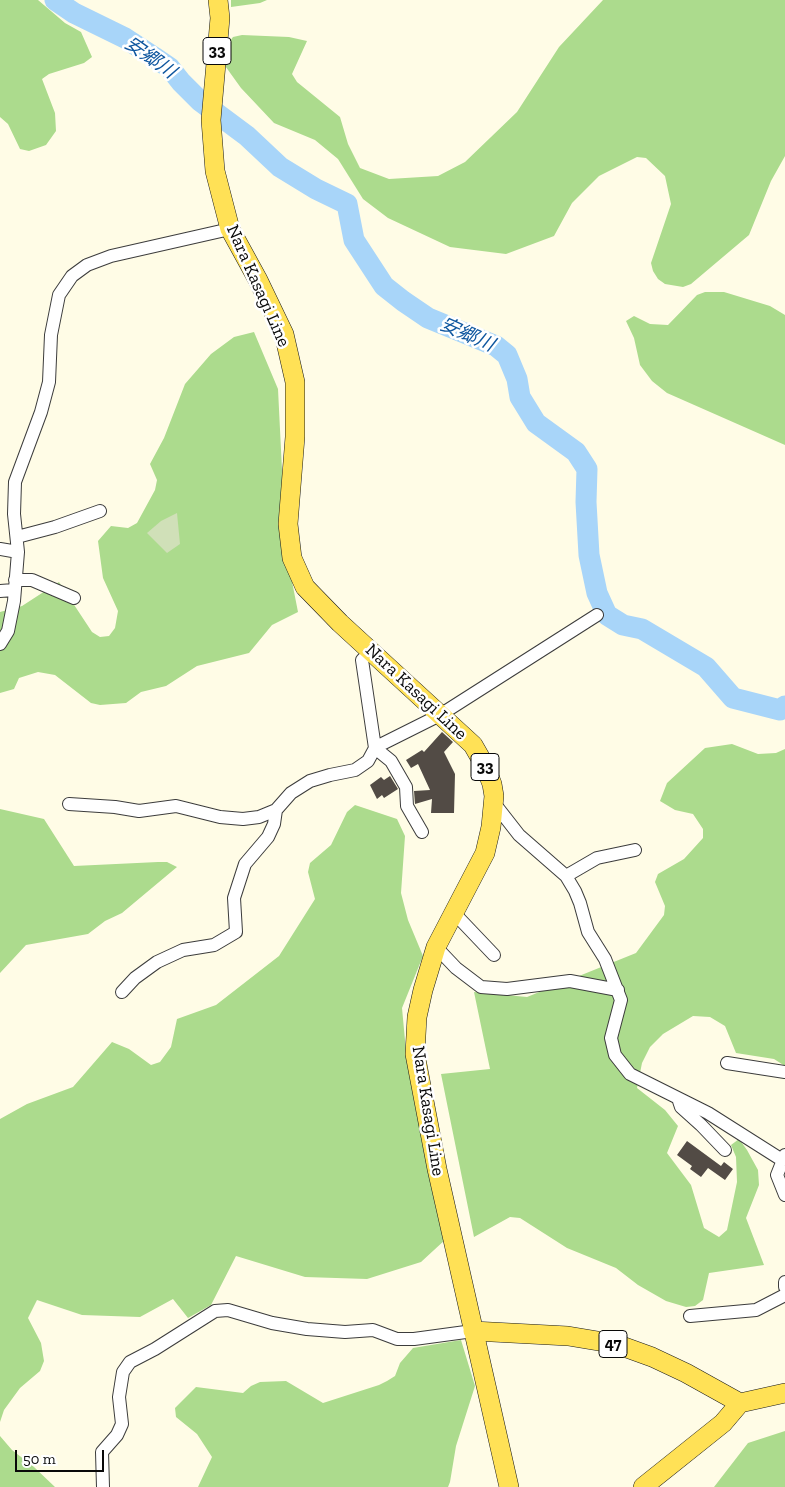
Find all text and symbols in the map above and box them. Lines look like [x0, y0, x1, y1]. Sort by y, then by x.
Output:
water label: 安郷川 [120, 32, 180, 84]
road number: 33 [203, 37, 231, 64]
street label: Nara Kasagi Line [221, 222, 295, 350]
water label: 安郷川 [436, 313, 498, 357]
street label: Nara Kasagi Line [361, 639, 471, 745]
road number: 33 [471, 754, 499, 780]
street label: Nara Kasagi Line [407, 1044, 449, 1178]
road number: 47 [599, 1330, 627, 1358]
scale bar [18, 1440, 106, 1472]
text: 50 m [23, 1450, 56, 1468]

